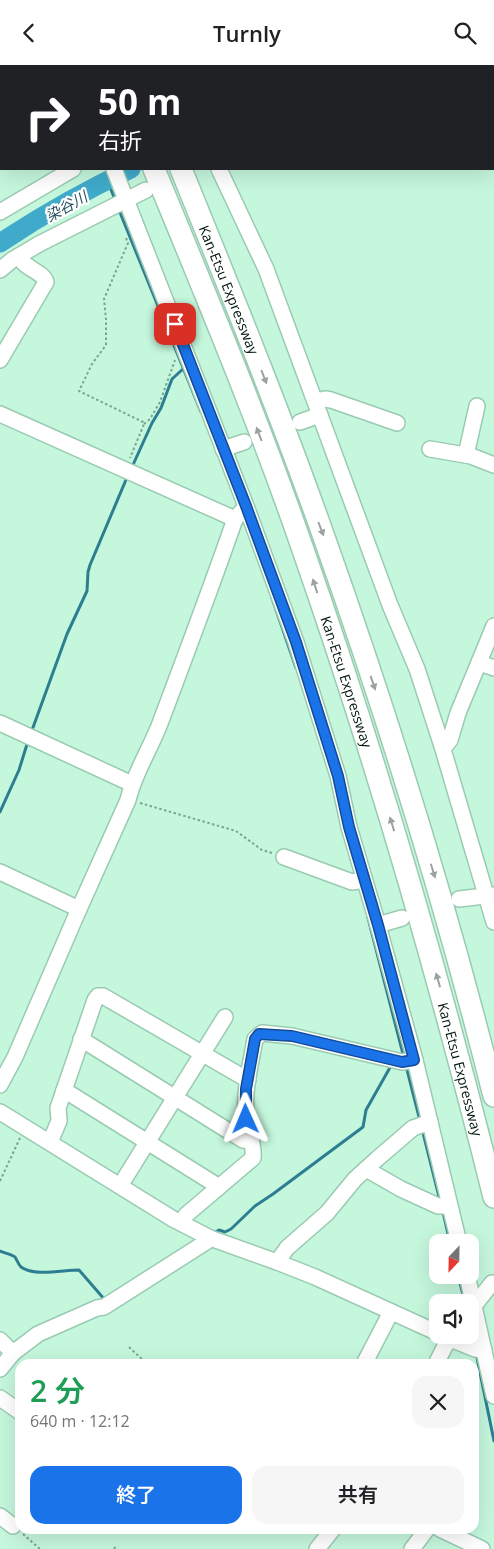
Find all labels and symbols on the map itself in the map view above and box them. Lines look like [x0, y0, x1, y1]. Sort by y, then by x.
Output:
water label: 染谷川 [41, 185, 92, 226]
street label: Kan-Etsu Expressway [195, 222, 264, 358]
pin [154, 303, 196, 345]
one-way arrow [260, 370, 268, 385]
one-way arrow [255, 426, 263, 441]
one-way arrow [317, 522, 325, 537]
one-way arrow [311, 579, 318, 594]
street label: Kan-Etsu Expressway [317, 613, 378, 751]
one-way arrow [369, 676, 377, 691]
one-way arrow [388, 817, 396, 832]
one-way arrow [429, 864, 437, 879]
one-way arrow [433, 973, 441, 988]
street label: Kan-Etsu Expressway [434, 1000, 488, 1139]
position arrow [219, 1092, 271, 1144]
north arrow [429, 1234, 479, 1284]

